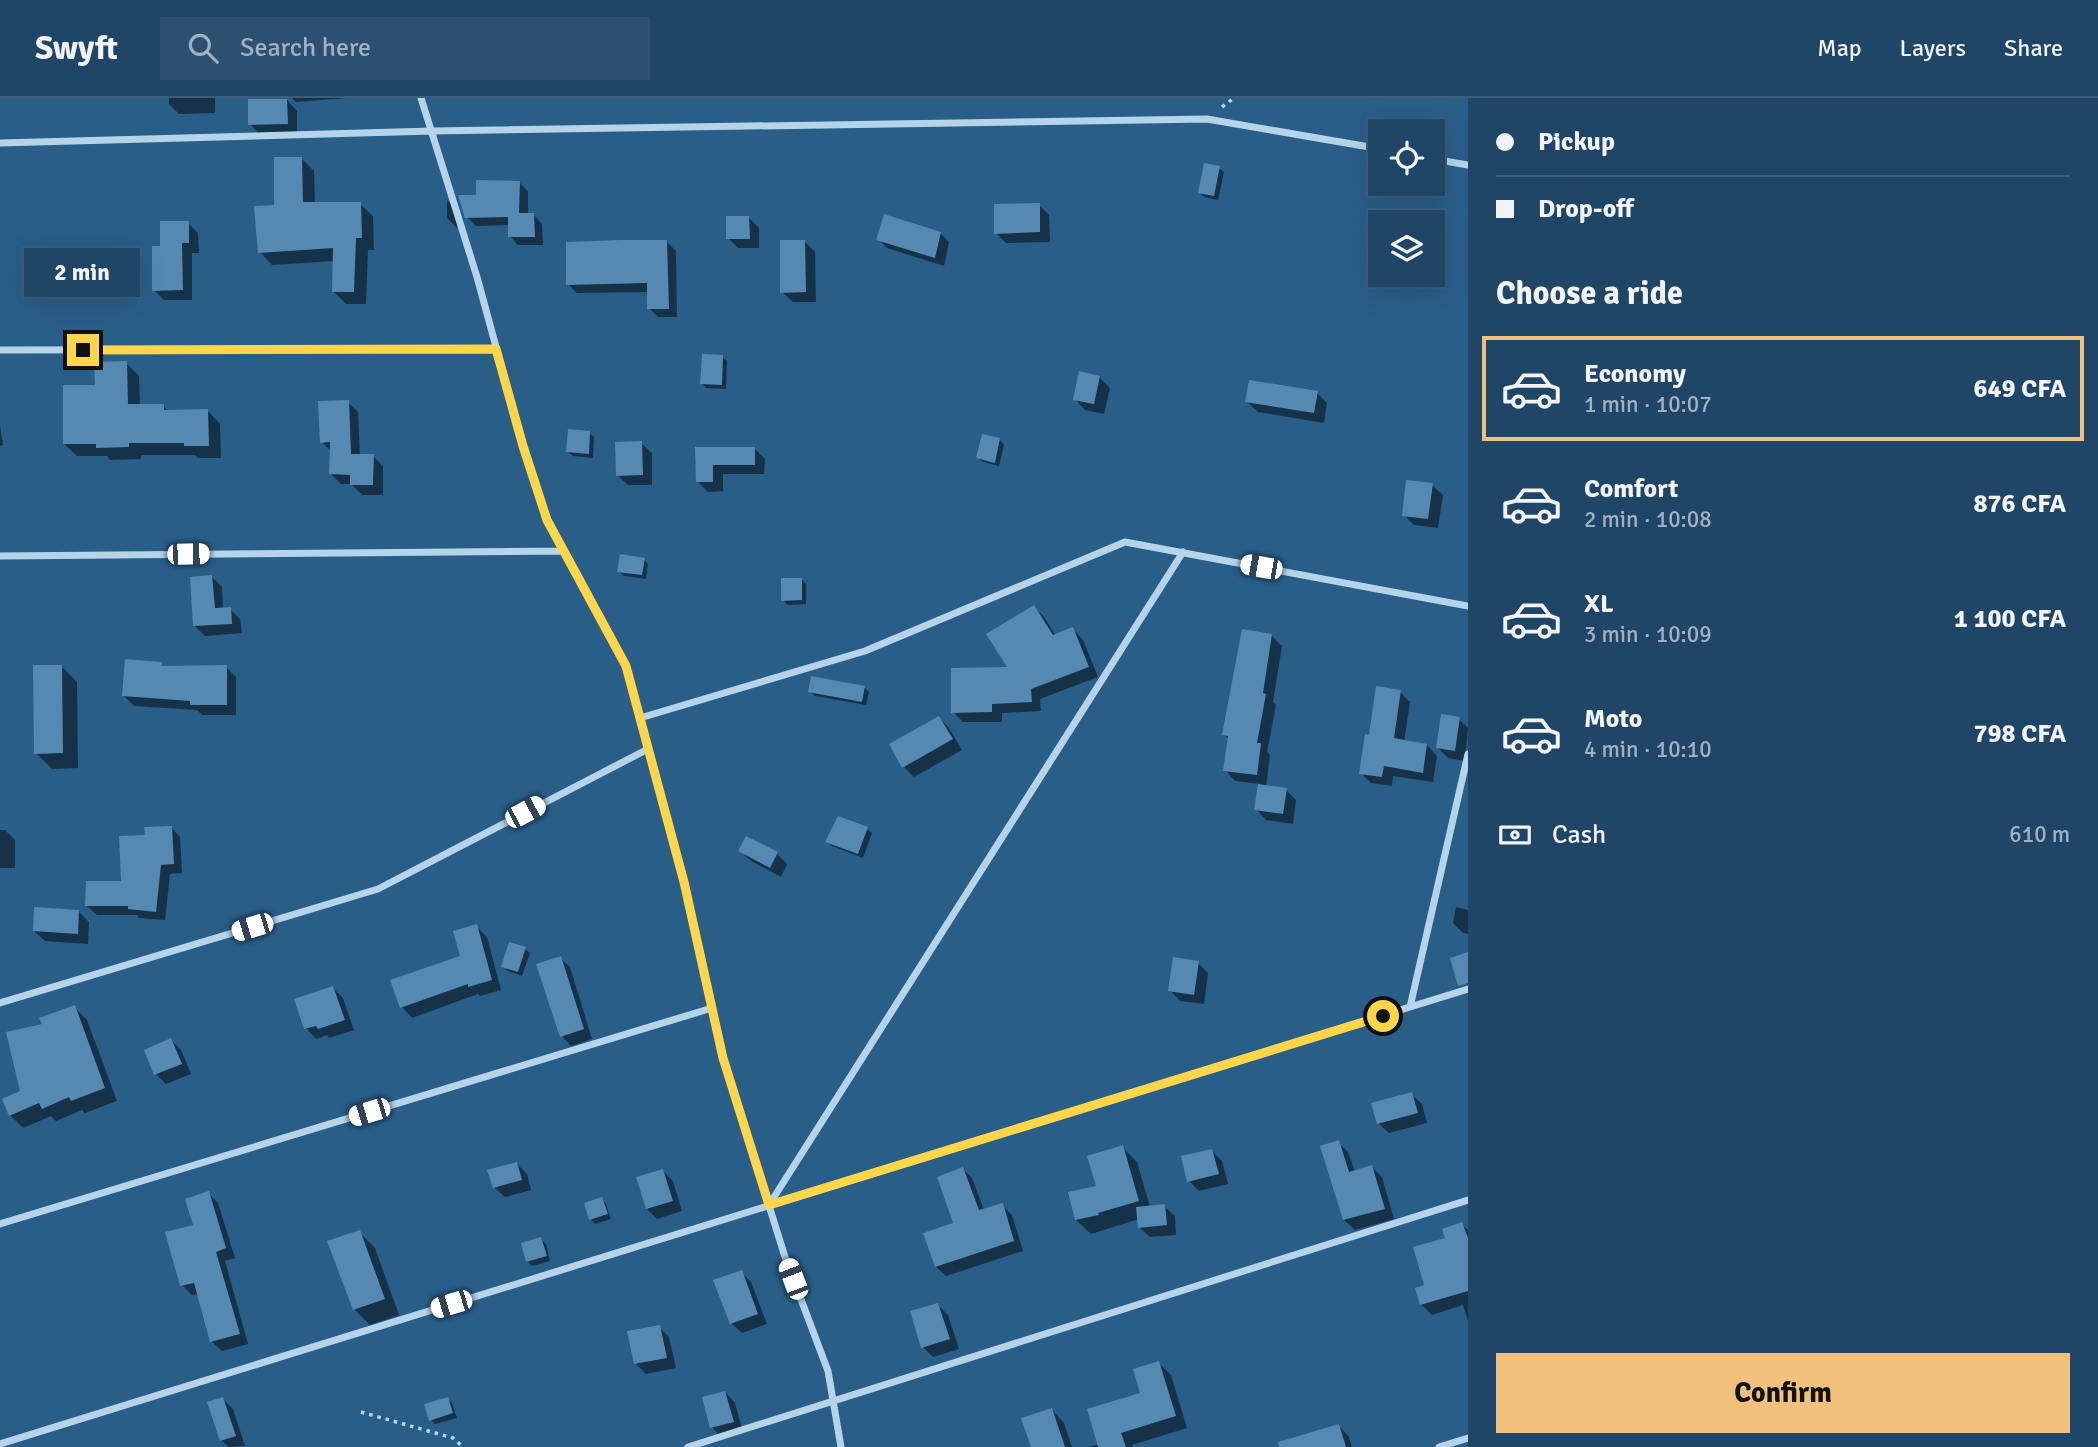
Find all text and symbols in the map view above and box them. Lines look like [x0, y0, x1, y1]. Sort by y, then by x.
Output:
search box [160, 17, 650, 80]
text: Swyft [35, 28, 118, 69]
icon: search [184, 29, 222, 67]
text: Search here [240, 32, 371, 64]
text: Map [1817, 33, 1862, 63]
text: Layers [1900, 33, 1966, 63]
text: Share [2004, 33, 2063, 63]
map controls [1368, 119, 1445, 287]
button: locate [1368, 119, 1445, 196]
text: Pickup [1538, 126, 1615, 158]
text: Drop-off [1538, 193, 1634, 225]
button: layers [1368, 210, 1445, 287]
callout: 2 min [25, 248, 141, 298]
text: 2 min [54, 258, 110, 287]
text: Choose a ride [1496, 274, 1683, 313]
route end [67, 334, 99, 366]
icon: car [1500, 357, 1563, 420]
text: Economy [1584, 358, 1686, 390]
text: 649 CFA [1974, 373, 2066, 405]
text: 1 min · 10:07 [1584, 390, 1712, 419]
icon: car [1500, 472, 1563, 535]
text: Comfort [1584, 473, 1678, 505]
text: 876 CFA [1974, 488, 2066, 520]
text: 2 min · 10:08 [1584, 505, 1712, 534]
car [167, 543, 210, 565]
car [1239, 553, 1284, 581]
icon: car [1500, 587, 1563, 650]
text: XL [1584, 588, 1614, 620]
text: 1 100 CFA [1954, 603, 2066, 635]
text: 3 min · 10:09 [1584, 620, 1712, 649]
icon: car [1500, 702, 1563, 765]
text: Moto [1584, 703, 1642, 735]
text: 798 CFA [1974, 718, 2066, 750]
text: 4 min · 10:10 [1584, 735, 1712, 764]
car [502, 793, 549, 831]
icon: cash [1496, 816, 1534, 854]
text: Cash [1552, 819, 1606, 851]
text: 610 m [2009, 820, 2070, 849]
car [229, 911, 276, 943]
route start [1367, 1000, 1399, 1032]
car [346, 1096, 393, 1128]
car [776, 1256, 811, 1302]
car [428, 1288, 475, 1320]
button: Confirm [1496, 1353, 2070, 1433]

